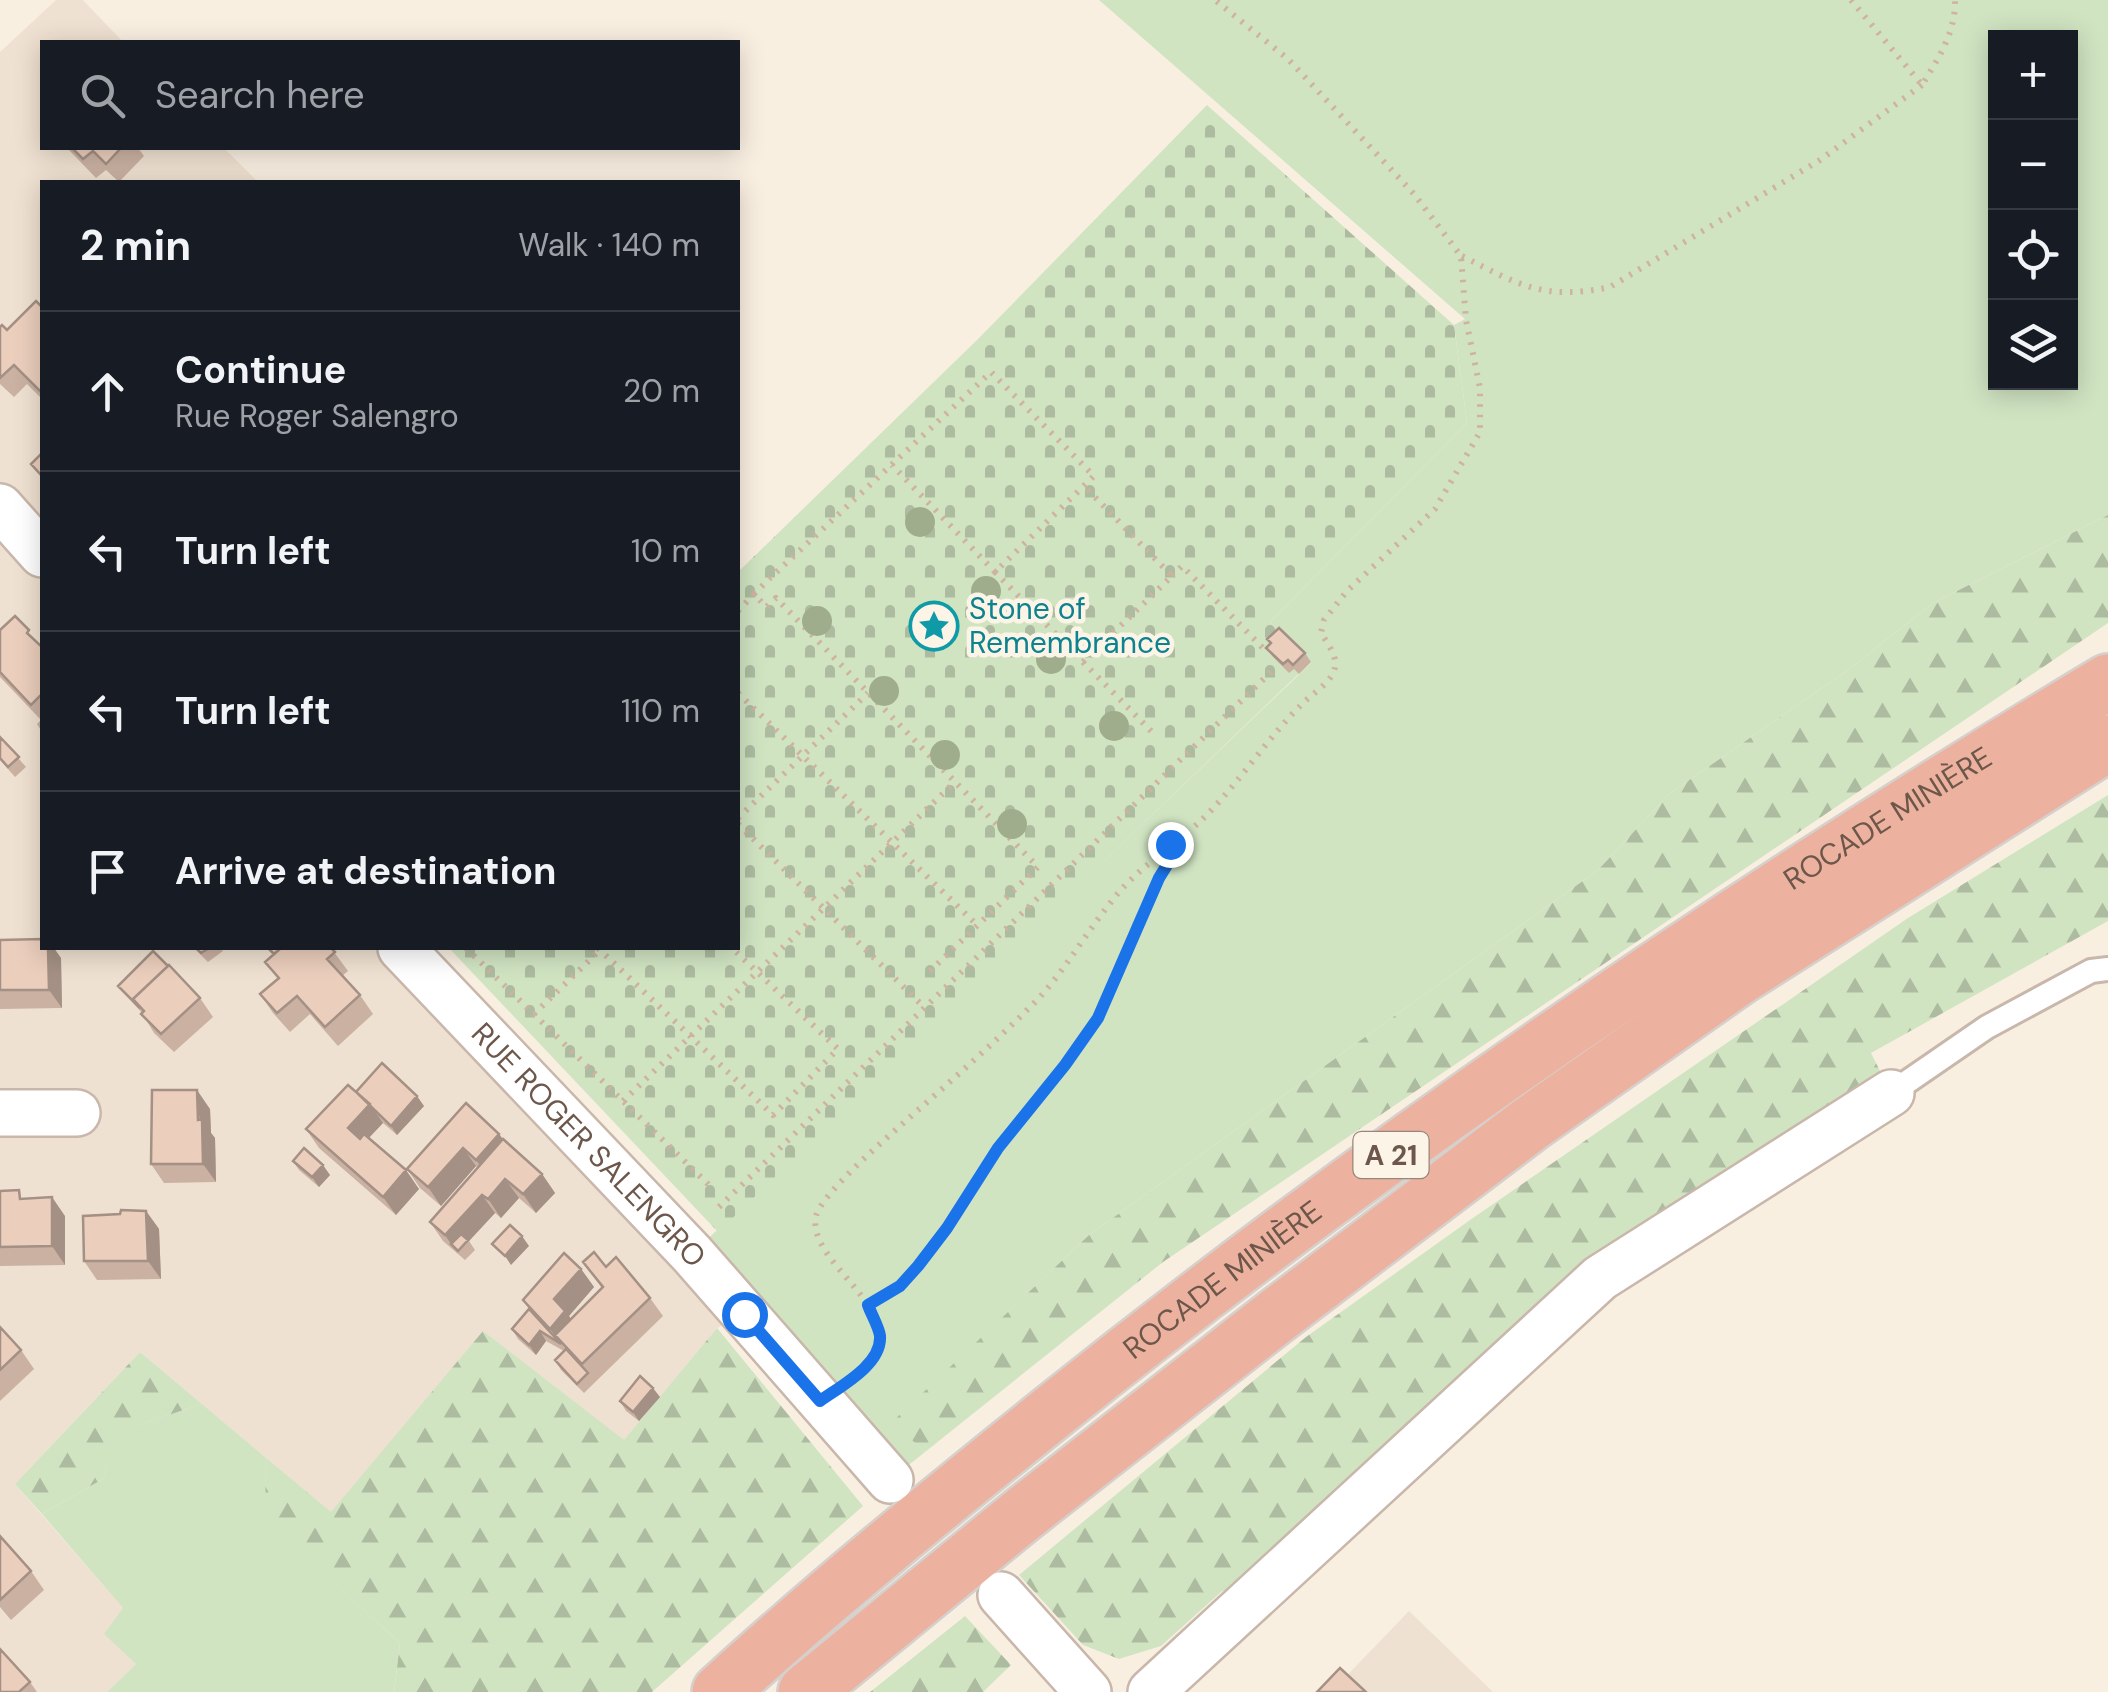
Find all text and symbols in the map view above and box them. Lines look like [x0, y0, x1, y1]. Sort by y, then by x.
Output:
map controls [1988, 30, 2078, 390]
button: + [1988, 30, 2078, 120]
search box [40, 40, 740, 150]
icon: search [75, 68, 130, 123]
text: Search here [155, 70, 365, 120]
button: − [1988, 120, 2078, 210]
button: locate [1988, 210, 2078, 300]
text: 2 min [80, 218, 191, 273]
text: Walk · 140 m [518, 224, 700, 266]
button: layers [1988, 300, 2078, 390]
text: Continue [175, 345, 346, 395]
icon: ahead [80, 364, 135, 419]
text: 20 m [623, 370, 700, 412]
text: Rue Roger Salengro [175, 395, 459, 437]
icon: left [80, 524, 135, 579]
text: Turn left [175, 526, 331, 576]
text: 10 m [631, 530, 700, 572]
place label: Stone of Remembrance [969, 589, 1171, 662]
place icon: Stone of Remembrance [908, 600, 960, 652]
icon: left [80, 684, 135, 739]
text: Turn left [175, 686, 331, 736]
text: 110 m [621, 690, 700, 732]
street label: ROCADE MINIÈRE [1776, 738, 1999, 899]
route end [1148, 822, 1194, 868]
icon: arrive [80, 844, 135, 899]
text: Arrive at destination [175, 846, 557, 896]
street label: RUE ROGER SALENGRO [463, 1014, 714, 1275]
road number: A 21 [1354, 1132, 1428, 1178]
street label: ROCADE MINIÈRE [1115, 1192, 1329, 1368]
route start [722, 1292, 768, 1338]

